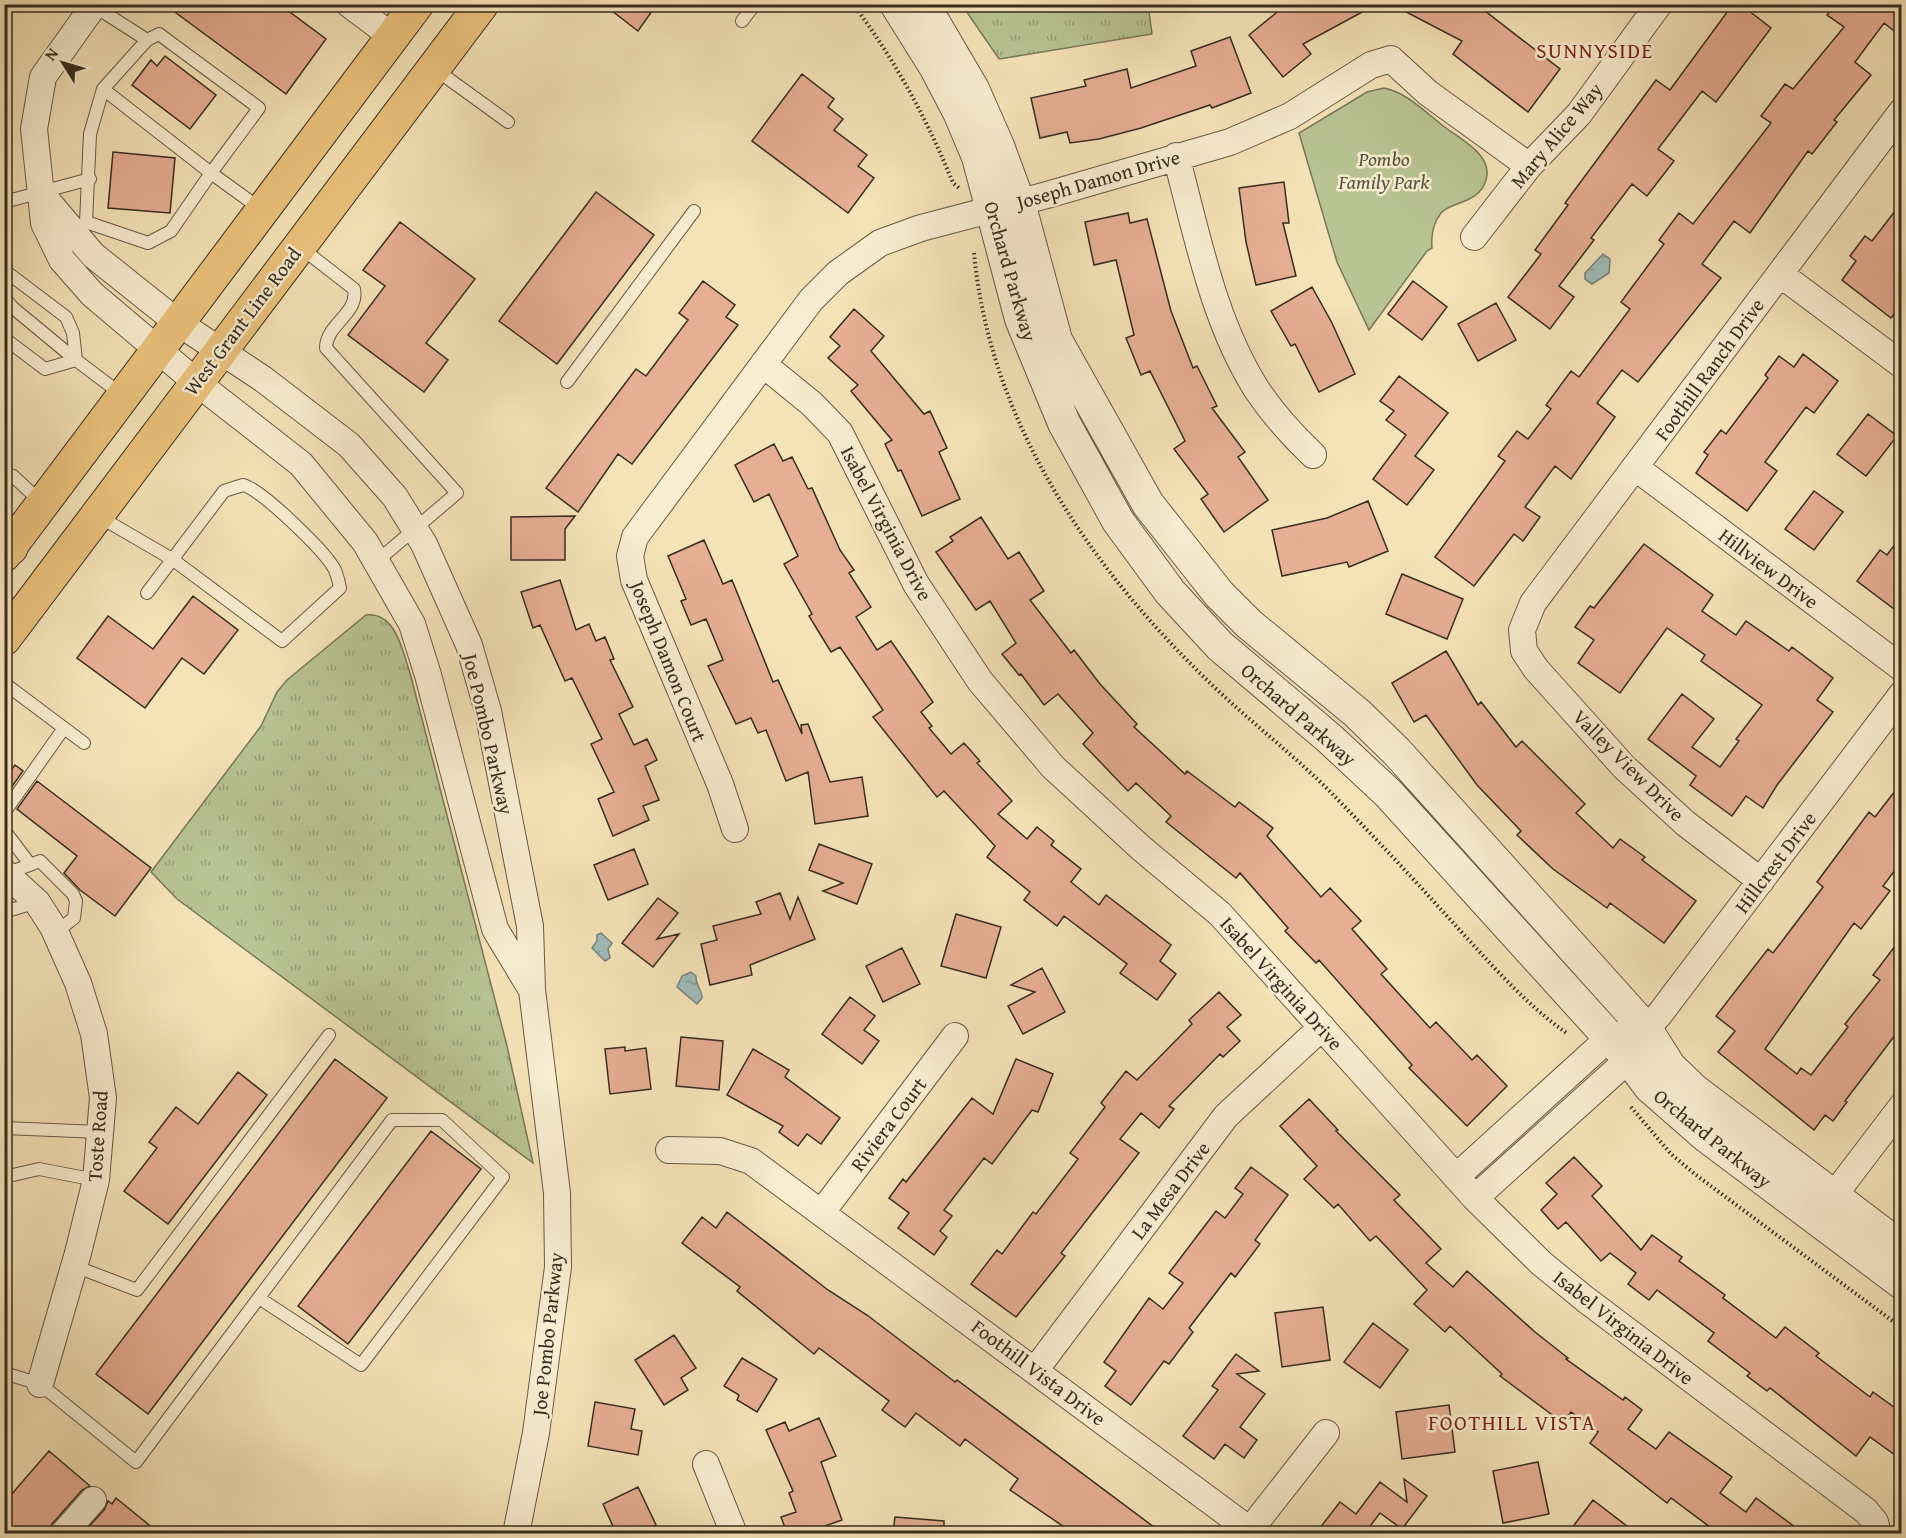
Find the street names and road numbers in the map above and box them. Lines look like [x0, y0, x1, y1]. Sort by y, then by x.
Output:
street label: Mary Alice Way [1503, 76, 1609, 194]
street label: Joseph Damon Drive [1010, 142, 1183, 217]
street label: Orchard Parkway [977, 198, 1045, 344]
street label: West Grant Line Road [176, 240, 308, 401]
street label: Foothill Ranch Drive [1647, 292, 1771, 446]
street label: Isabel Virginia Drive [834, 441, 940, 605]
street label: Hillview Drive [1713, 521, 1825, 615]
street label: Joseph Damon Court [622, 573, 715, 746]
street label: Joe Pombo Parkway [456, 648, 522, 817]
street label: Orchard Parkway [1235, 656, 1363, 772]
street label: Valley View Drive [1566, 702, 1692, 828]
street label: Hillcrest Drive [1727, 805, 1823, 919]
street label: Isabel Virginia Drive [1214, 910, 1350, 1056]
street label: Riviera Court [843, 1071, 933, 1177]
street label: Orchard Parkway [1648, 1081, 1778, 1195]
street label: Toste Road [79, 1089, 115, 1183]
street label: La Mesa Drive [1123, 1135, 1217, 1245]
street label: Joe Pombo Parkway [524, 1251, 570, 1420]
street label: Isabel Virginia Drive [1548, 1263, 1700, 1391]
street label: Foothill Vista Drive [966, 1312, 1112, 1432]

